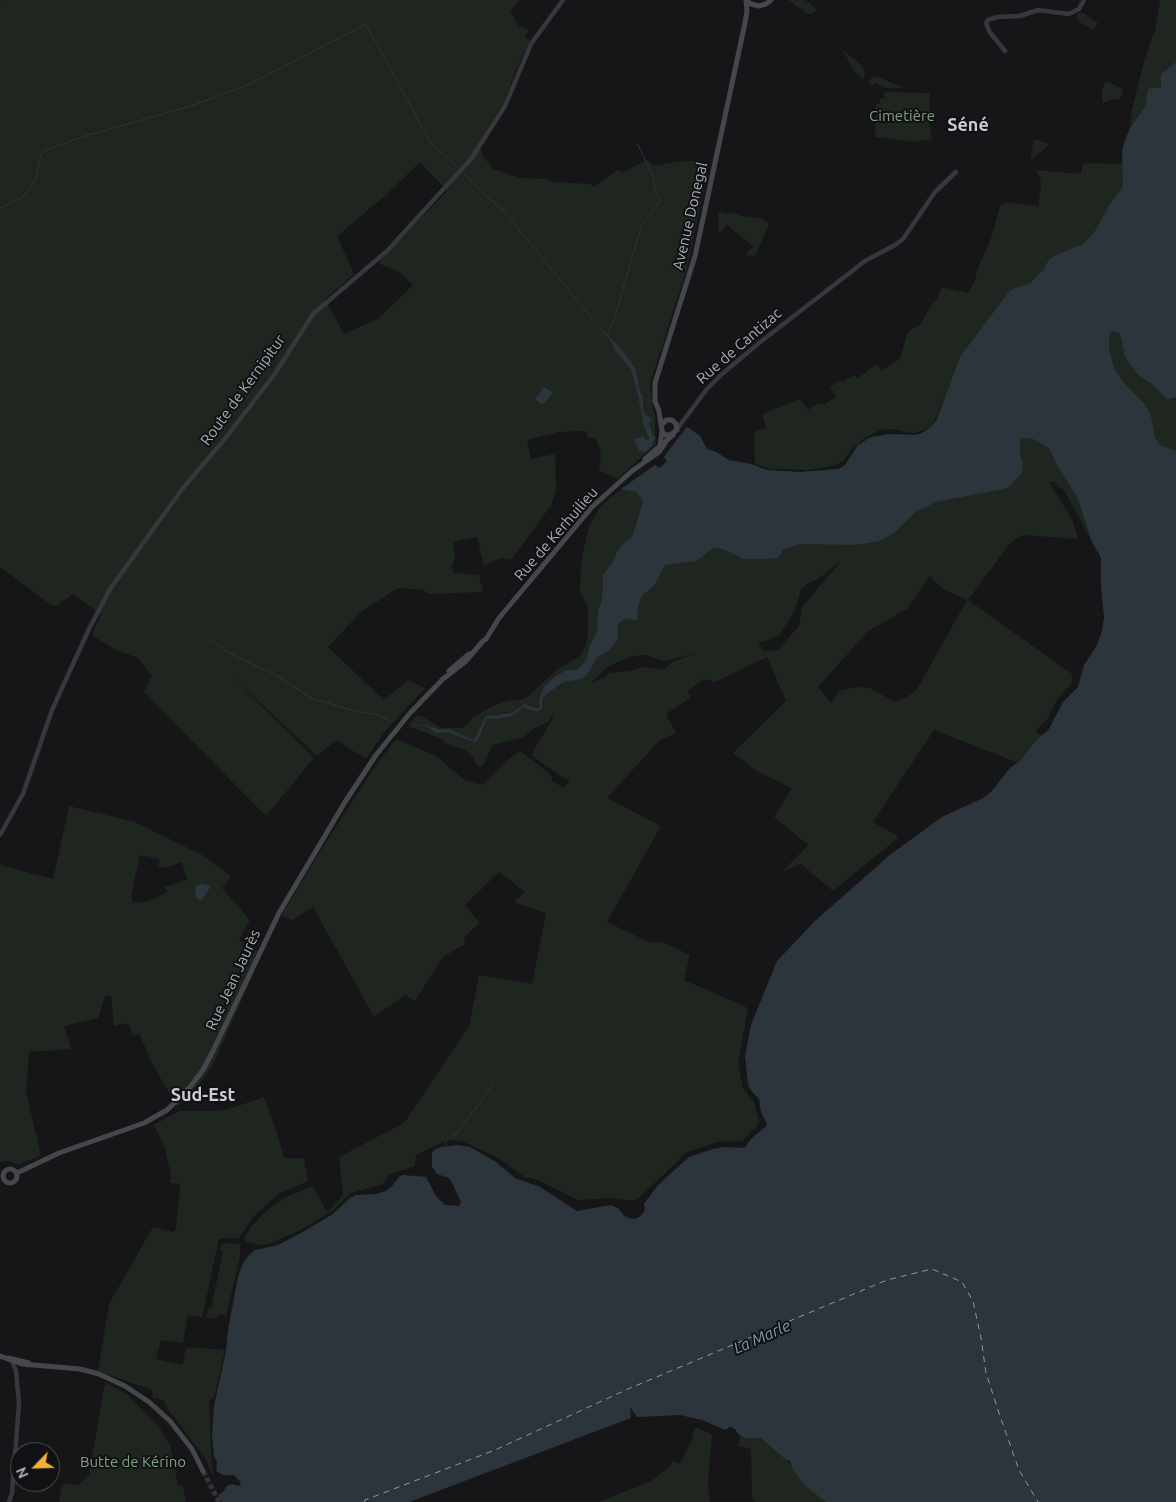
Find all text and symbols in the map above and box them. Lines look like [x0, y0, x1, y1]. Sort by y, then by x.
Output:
park label: Cimetière [869, 107, 935, 125]
district label: Séné [947, 114, 989, 136]
street label: Avenue Donegal [669, 160, 711, 272]
street label: Rue de Cantizac [693, 304, 785, 388]
street label: Route de Kernipitur [197, 331, 289, 449]
street label: Rue de Kerhuilieu [510, 483, 602, 585]
street label: Rue Jean Jaurès [202, 927, 264, 1033]
district label: Sud-Est [171, 1084, 235, 1106]
water label: La Marle [731, 1316, 793, 1358]
north arrow [10, 1442, 60, 1492]
park label: Butte de Kérino [80, 1453, 186, 1471]
text: N [13, 1465, 32, 1481]

